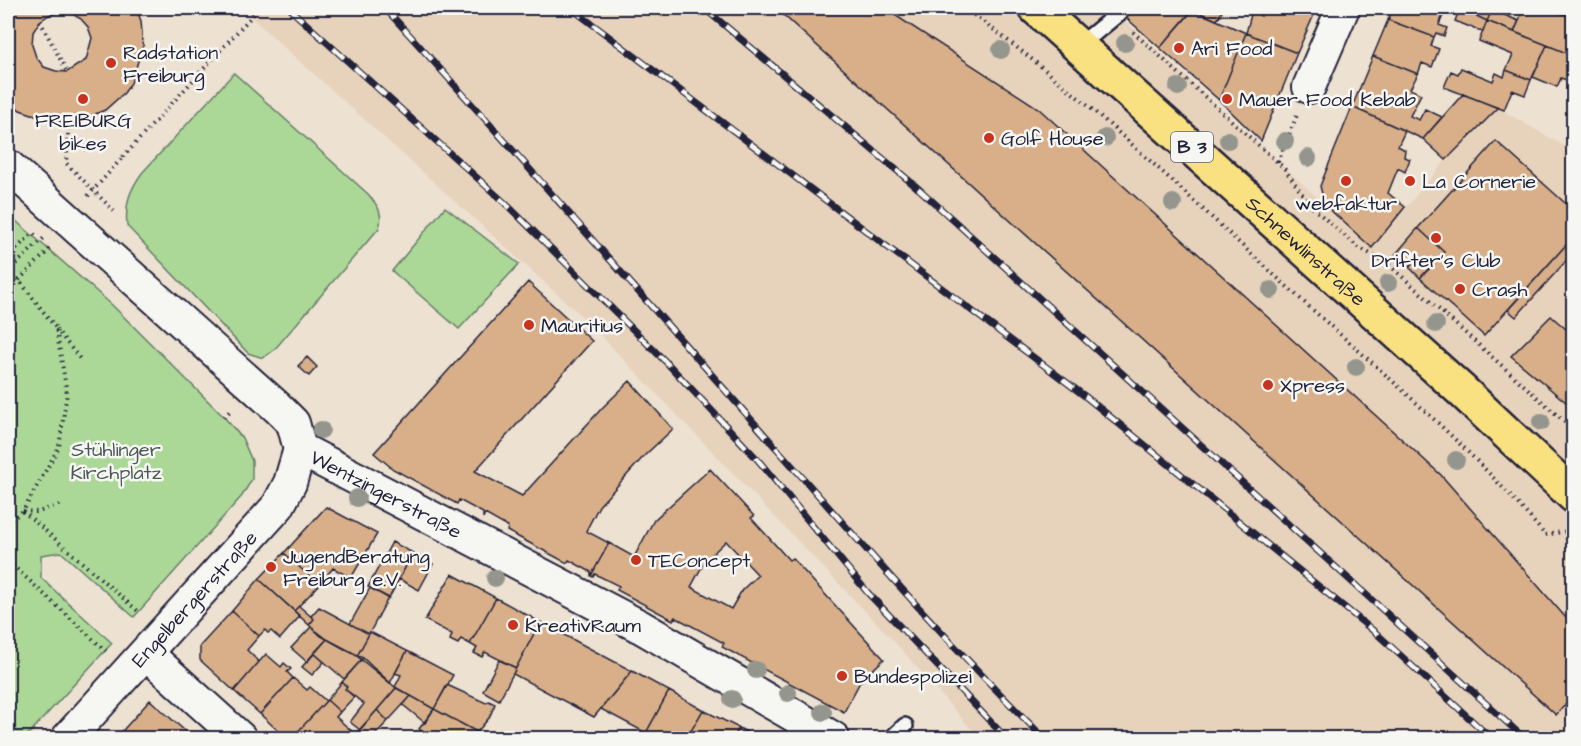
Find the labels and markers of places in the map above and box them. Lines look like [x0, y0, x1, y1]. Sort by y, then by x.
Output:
place label: Ari Food [1191, 35, 1272, 63]
place label: Radstation Freiburg [123, 39, 218, 91]
marker: Ari Food [1172, 41, 1186, 55]
marker: Radstation Freiburg [104, 56, 118, 70]
place label: Mauer Food Kebab [1239, 86, 1416, 114]
marker: FREIBURG bikes [76, 92, 90, 106]
marker: Mauer Food Kebab [1220, 92, 1234, 106]
place label: FREIBURG bikes [35, 107, 131, 158]
place label: Golf House [1001, 125, 1104, 153]
marker: Golf House [982, 131, 996, 145]
place label: La Cornerie [1422, 168, 1536, 196]
marker: webfaktur [1339, 174, 1353, 188]
marker: La Cornerie [1403, 174, 1417, 188]
place label: webfaktur [1295, 190, 1397, 218]
marker: Drifter's Club [1429, 231, 1443, 245]
place label: Drifter's Club [1372, 247, 1500, 275]
place label: Crash [1472, 276, 1527, 304]
marker: Crash [1453, 282, 1467, 296]
place label: Mauritius [541, 312, 623, 340]
marker: Mauritius [522, 318, 536, 332]
place label: Xpress [1280, 372, 1345, 400]
marker: Xpress [1261, 378, 1275, 392]
place label: JugendBeratung Freiburg e.V. [283, 543, 430, 595]
place label: TEConcept [648, 547, 750, 575]
marker: TEConcept [629, 553, 643, 567]
marker: JugendBeratung Freiburg e.V. [264, 560, 278, 574]
place label: KreativRaum [525, 612, 641, 640]
marker: KreativRaum [506, 618, 520, 632]
place label: Bundespolizei [854, 663, 972, 691]
marker: Bundespolizei [835, 669, 849, 683]

